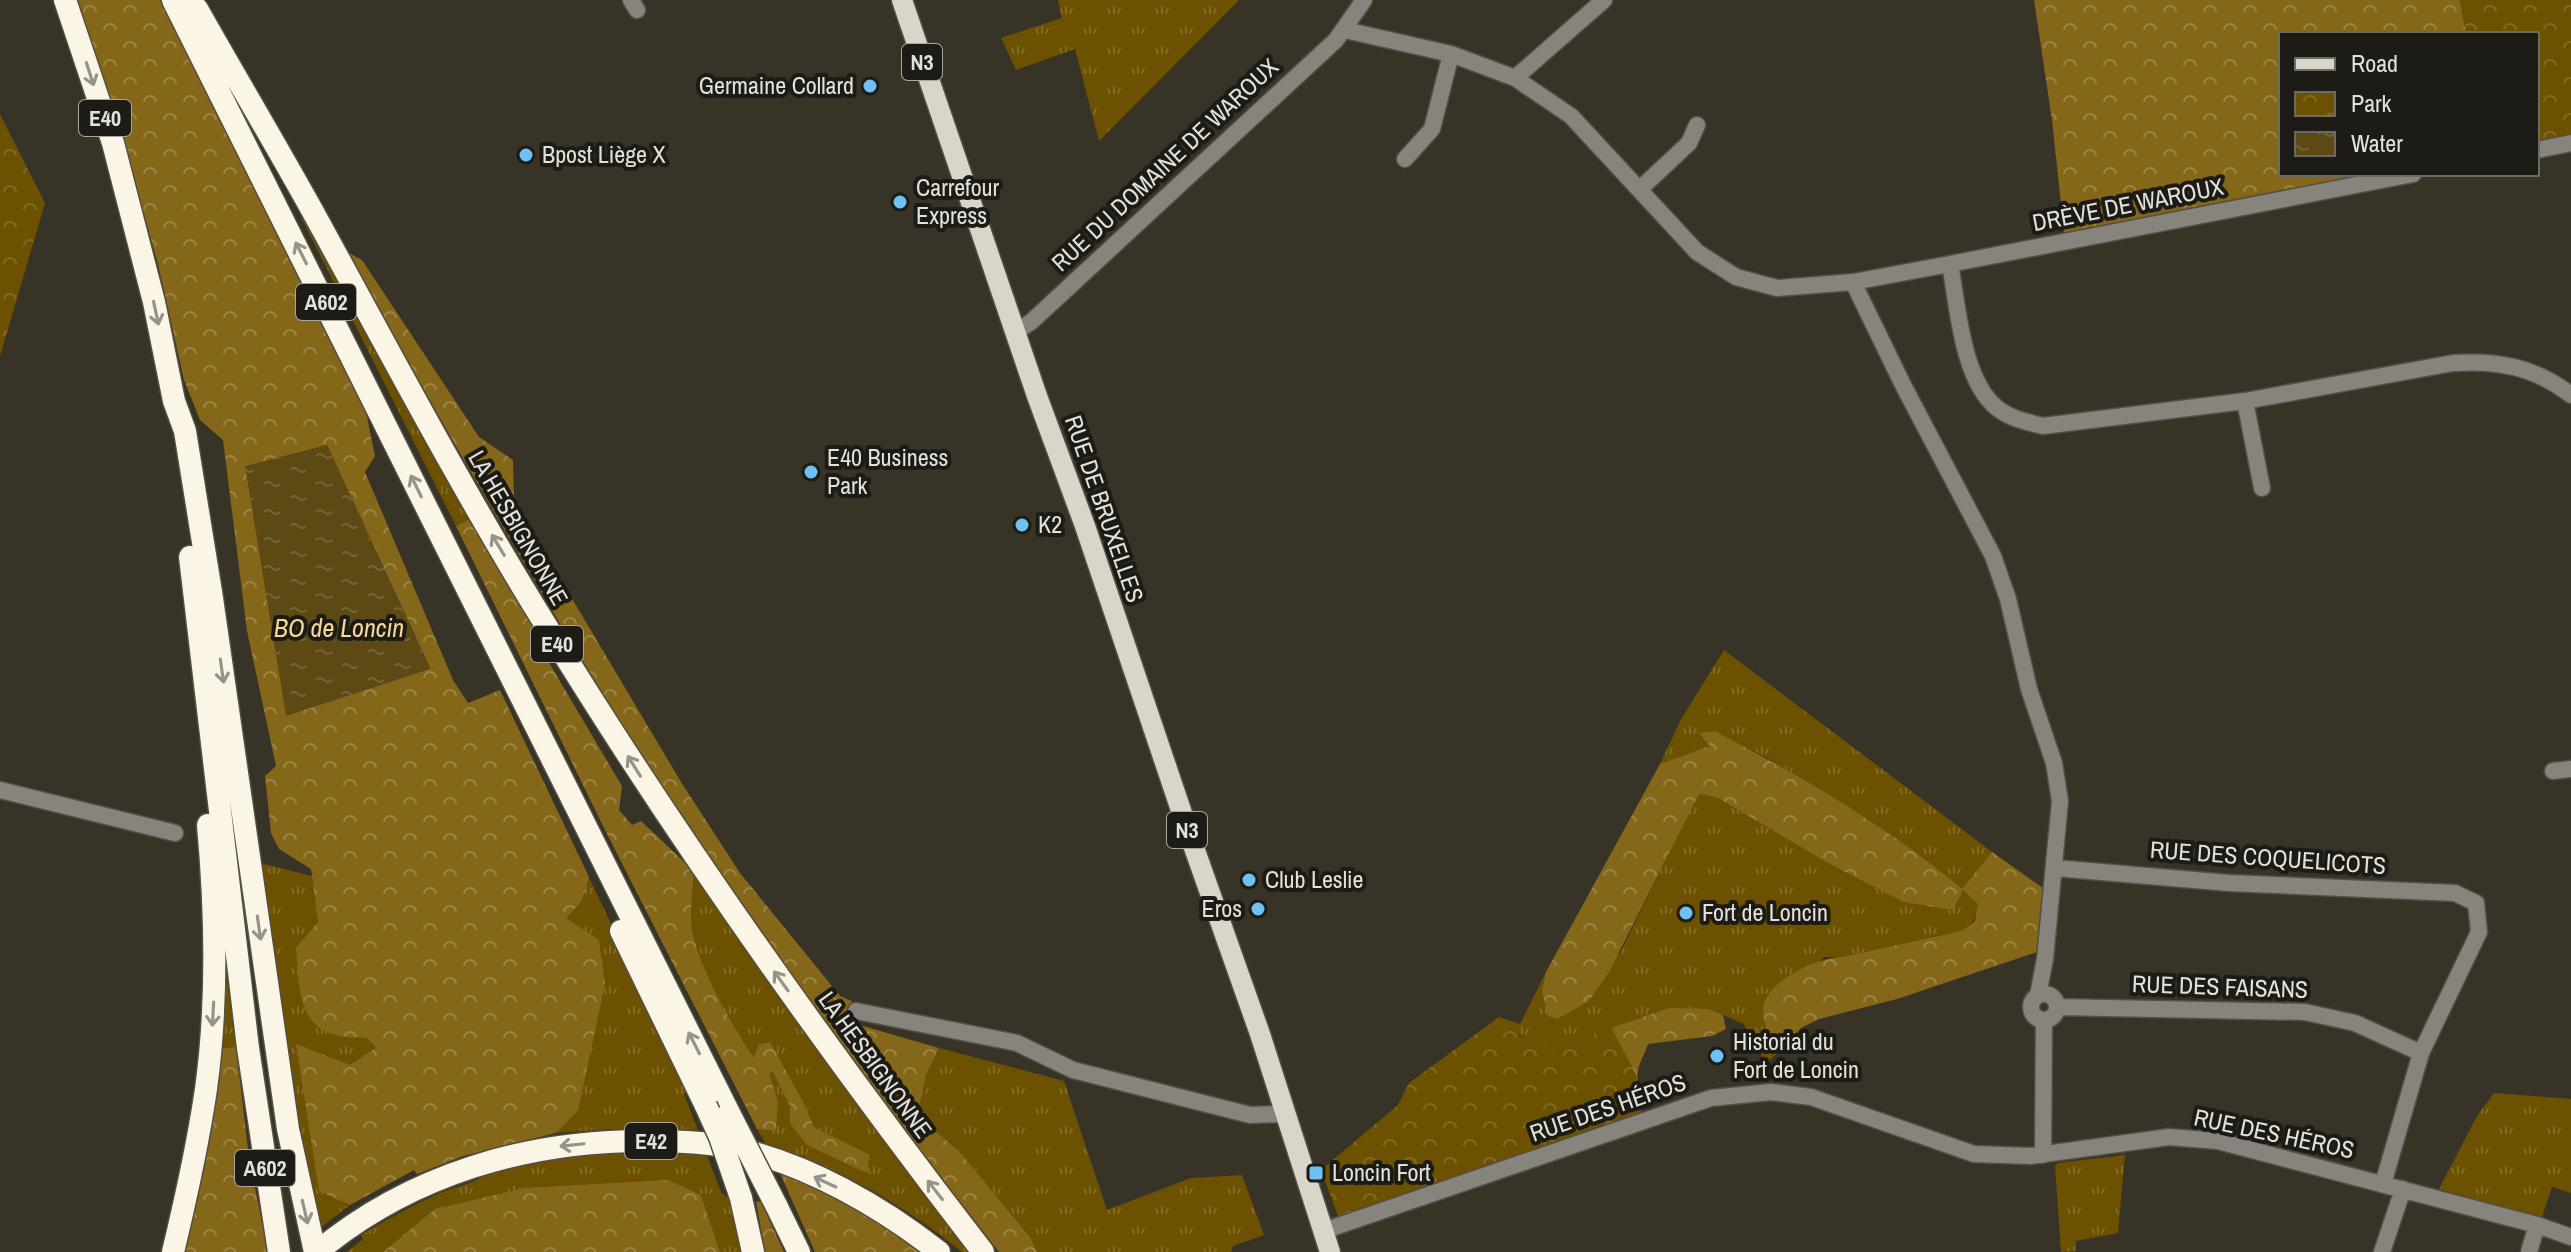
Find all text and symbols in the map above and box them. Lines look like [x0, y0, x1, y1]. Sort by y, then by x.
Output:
legend [2279, 32, 2539, 176]
road number: N3 [902, 44, 942, 80]
text: Road [2351, 47, 2398, 79]
street label: RUE DU DOMAINE DE WAROUX [1044, 50, 1285, 278]
one-way arrow [84, 61, 99, 86]
place label: Germaine Collard [699, 69, 854, 101]
marker: Germaine Collard [861, 77, 879, 95]
text: Park [2351, 87, 2392, 119]
road number: E40 [79, 100, 131, 136]
text: Water [2351, 127, 2403, 159]
place label: Bpost Liège X [542, 138, 667, 170]
marker: Bpost Liège X [517, 146, 535, 164]
street label: DRÈVE DE WAROUX [2030, 170, 2227, 238]
place label: Carrefour Express [916, 171, 1000, 231]
marker: Carrefour Express [891, 193, 909, 211]
one-way arrow [293, 242, 309, 266]
road number: A602 [296, 284, 356, 320]
one-way arrow [150, 300, 165, 326]
street label: RUE DE BRUXELLES [1058, 411, 1152, 606]
place label: E40 Business Park [827, 441, 948, 501]
street label: LA HESBIGNONNE [462, 444, 576, 611]
marker: E40 Business Park [802, 463, 820, 481]
one-way arrow [408, 475, 423, 499]
place label: K2 [1038, 508, 1062, 540]
marker: K2 [1013, 516, 1031, 534]
one-way arrow [490, 534, 506, 557]
water label: BO de Loncin [274, 610, 404, 645]
road number: E40 [531, 626, 583, 662]
one-way arrow [215, 657, 230, 683]
one-way arrow [626, 756, 643, 778]
road number: N3 [1167, 812, 1207, 848]
street label: RUE DES COQUELICOTS [2149, 833, 2387, 881]
place label: Club Leslie [1265, 863, 1363, 895]
marker: Club Leslie [1240, 871, 1258, 889]
place label: Eros [1202, 892, 1242, 924]
place label: Fort de Loncin [1702, 896, 1828, 928]
marker: Eros [1249, 900, 1267, 918]
marker: Fort de Loncin [1677, 904, 1695, 922]
one-way arrow [252, 915, 267, 940]
street label: RUE DES FAISANS [2131, 967, 2309, 1005]
one-way arrow [773, 971, 790, 992]
street label: LA HESBIGNONNE [812, 985, 940, 1144]
one-way arrow [205, 1000, 220, 1027]
place label: Historial du Fort de Loncin [1733, 1025, 1859, 1085]
one-way arrow [686, 1031, 702, 1055]
marker: Historial du Fort de Loncin [1708, 1047, 1726, 1065]
street label: RUE DES HÉROS [1525, 1065, 1690, 1149]
street label: RUE DES HÉROS [2191, 1100, 2357, 1166]
road number: E42 [625, 1123, 677, 1159]
one-way arrow [559, 1137, 586, 1152]
road number: A602 [235, 1150, 295, 1186]
place label: Loncin Fort [1332, 1156, 1431, 1188]
marker: Loncin Fort [1307, 1164, 1325, 1182]
one-way arrow [813, 1174, 837, 1189]
one-way arrow [927, 1180, 944, 1201]
one-way arrow [298, 1199, 313, 1225]

